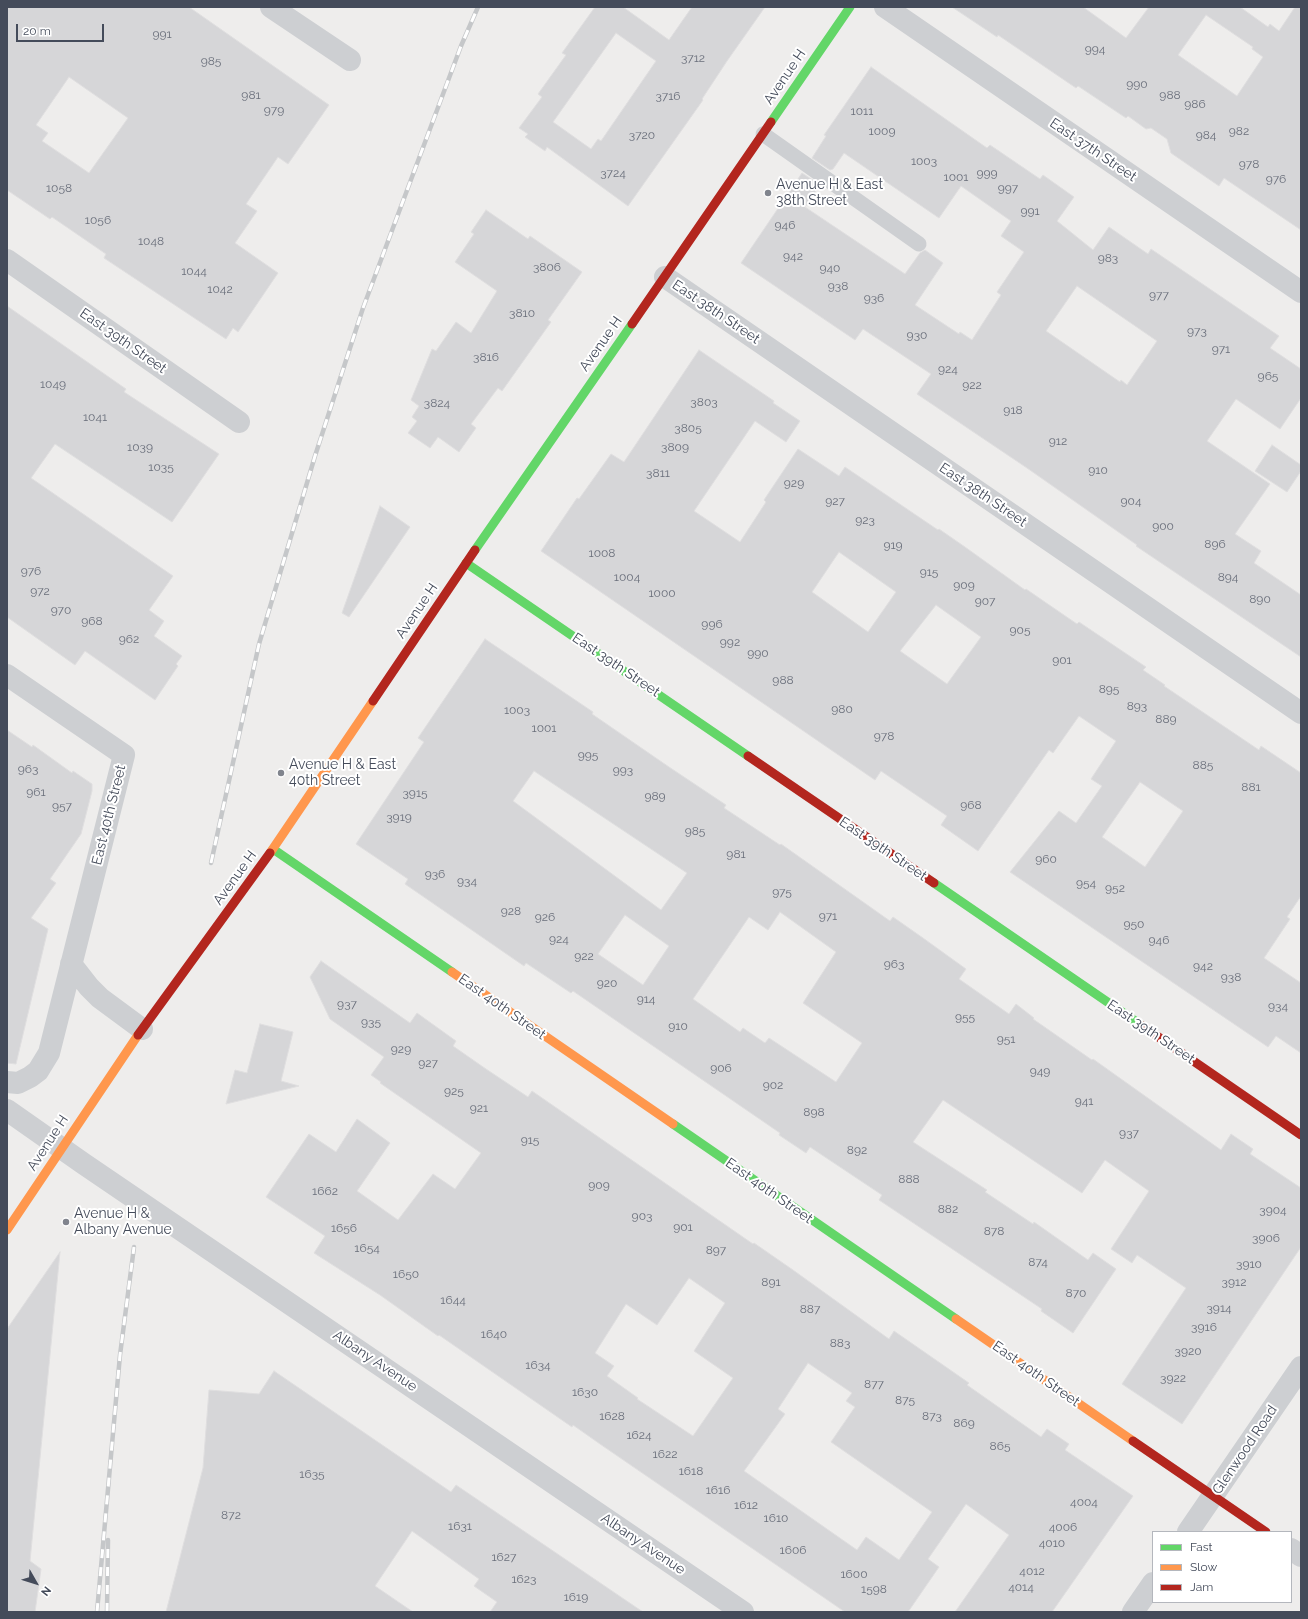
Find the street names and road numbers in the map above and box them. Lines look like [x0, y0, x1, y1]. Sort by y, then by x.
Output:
street label: Avenue H [760, 46, 810, 108]
street label: East 37th Street [1046, 115, 1140, 185]
street label: East 38th Street [669, 276, 763, 348]
street label: East 39th Street [76, 305, 170, 377]
street label: Avenue H [576, 313, 626, 375]
street label: East 38th Street [936, 459, 1030, 531]
street label: Avenue H [392, 580, 442, 642]
street label: East 39th Street [569, 630, 663, 700]
street label: East 40th Street [88, 763, 130, 867]
street label: East 39th Street [836, 814, 930, 884]
street label: Avenue H [210, 848, 260, 908]
street label: East 40th Street [455, 971, 549, 1043]
street label: East 39th Street [1104, 997, 1198, 1067]
street label: Avenue H [24, 1112, 72, 1174]
street label: East 40th Street [722, 1155, 816, 1227]
street label: Albany Avenue [330, 1327, 420, 1395]
street label: East 40th Street [989, 1338, 1083, 1410]
street label: Glenwood Road [1209, 1402, 1281, 1498]
street label: Albany Avenue [598, 1510, 688, 1578]

